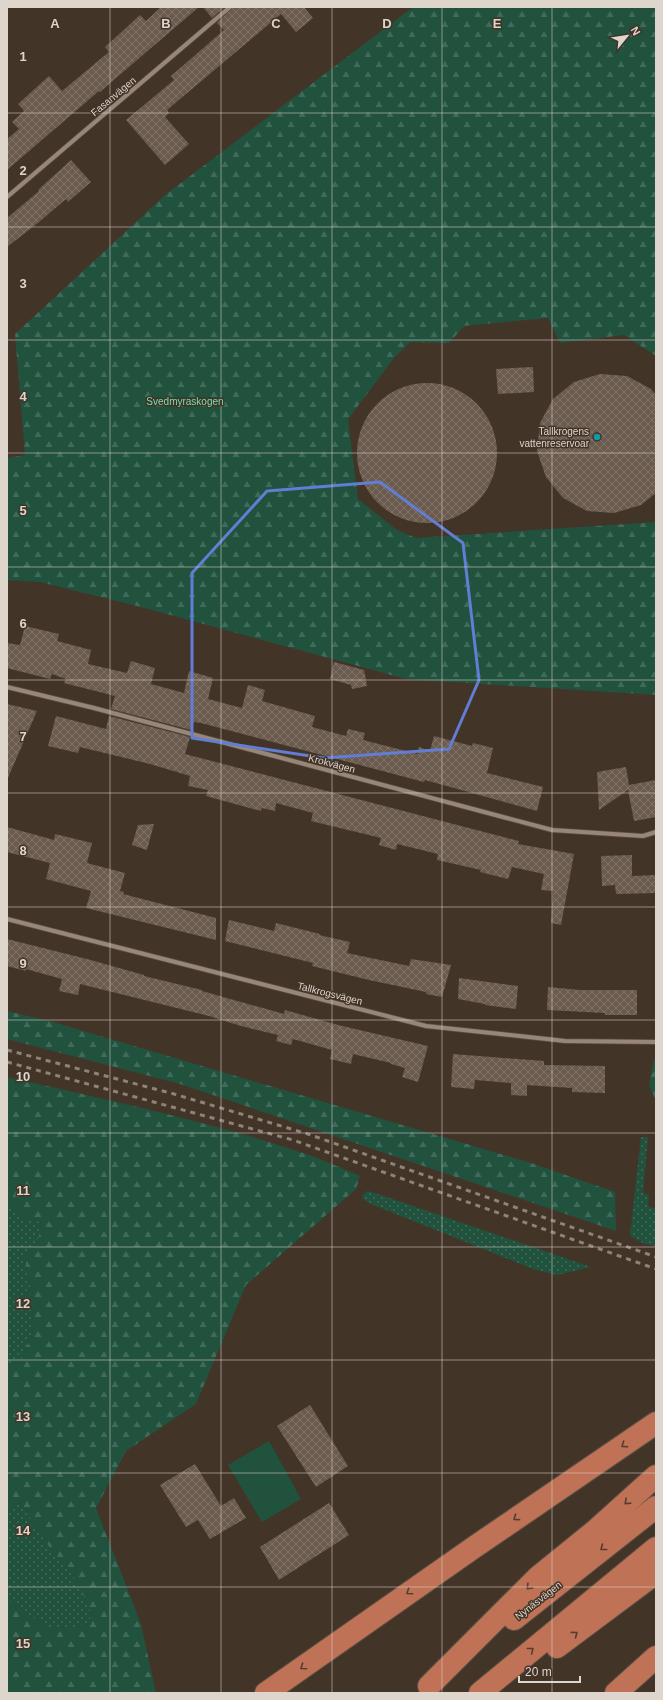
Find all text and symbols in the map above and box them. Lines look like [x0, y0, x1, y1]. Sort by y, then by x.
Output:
text: A [50, 16, 60, 31]
text: B [161, 16, 171, 31]
text: C [271, 16, 281, 31]
text: D [382, 16, 392, 31]
text: E [493, 16, 502, 31]
north arrow [607, 16, 647, 56]
text: N [628, 25, 643, 37]
text: 1 [19, 49, 27, 64]
street label: Fasanvägen [89, 74, 138, 118]
text: 2 [19, 163, 27, 178]
text: 3 [19, 276, 27, 291]
text: 4 [19, 389, 27, 404]
park label: Svedmyraskogen [146, 396, 224, 407]
place label: Tallkrogens vattenreservoar [520, 426, 590, 449]
marker: Tallkrogens vattenreservoar [592, 432, 602, 442]
text: 5 [19, 503, 27, 518]
text: 6 [19, 616, 27, 631]
text: 7 [19, 729, 27, 744]
street label: Krokvägen [307, 752, 356, 775]
text: 8 [19, 843, 27, 858]
text: 9 [19, 956, 27, 971]
street label: Tallkrogsvägen [296, 980, 364, 1007]
text: 10 [16, 1069, 30, 1084]
text: 11 [16, 1183, 30, 1198]
text: 12 [16, 1296, 30, 1311]
text: 13 [16, 1409, 30, 1424]
one-way arrow [621, 1440, 628, 1448]
one-way arrow [624, 1497, 632, 1505]
one-way arrow [513, 1513, 520, 1521]
text: 14 [16, 1523, 31, 1538]
one-way arrow [600, 1544, 607, 1551]
street label: Nynäsvägen [513, 1579, 564, 1622]
one-way arrow [526, 1582, 534, 1590]
one-way arrow [407, 1587, 414, 1594]
one-way arrow [570, 1632, 577, 1639]
text: 15 [16, 1636, 30, 1651]
one-way arrow [527, 1647, 534, 1654]
scale bar [519, 1658, 580, 1684]
one-way arrow [300, 1662, 307, 1670]
text: 20 m [525, 1665, 552, 1679]

